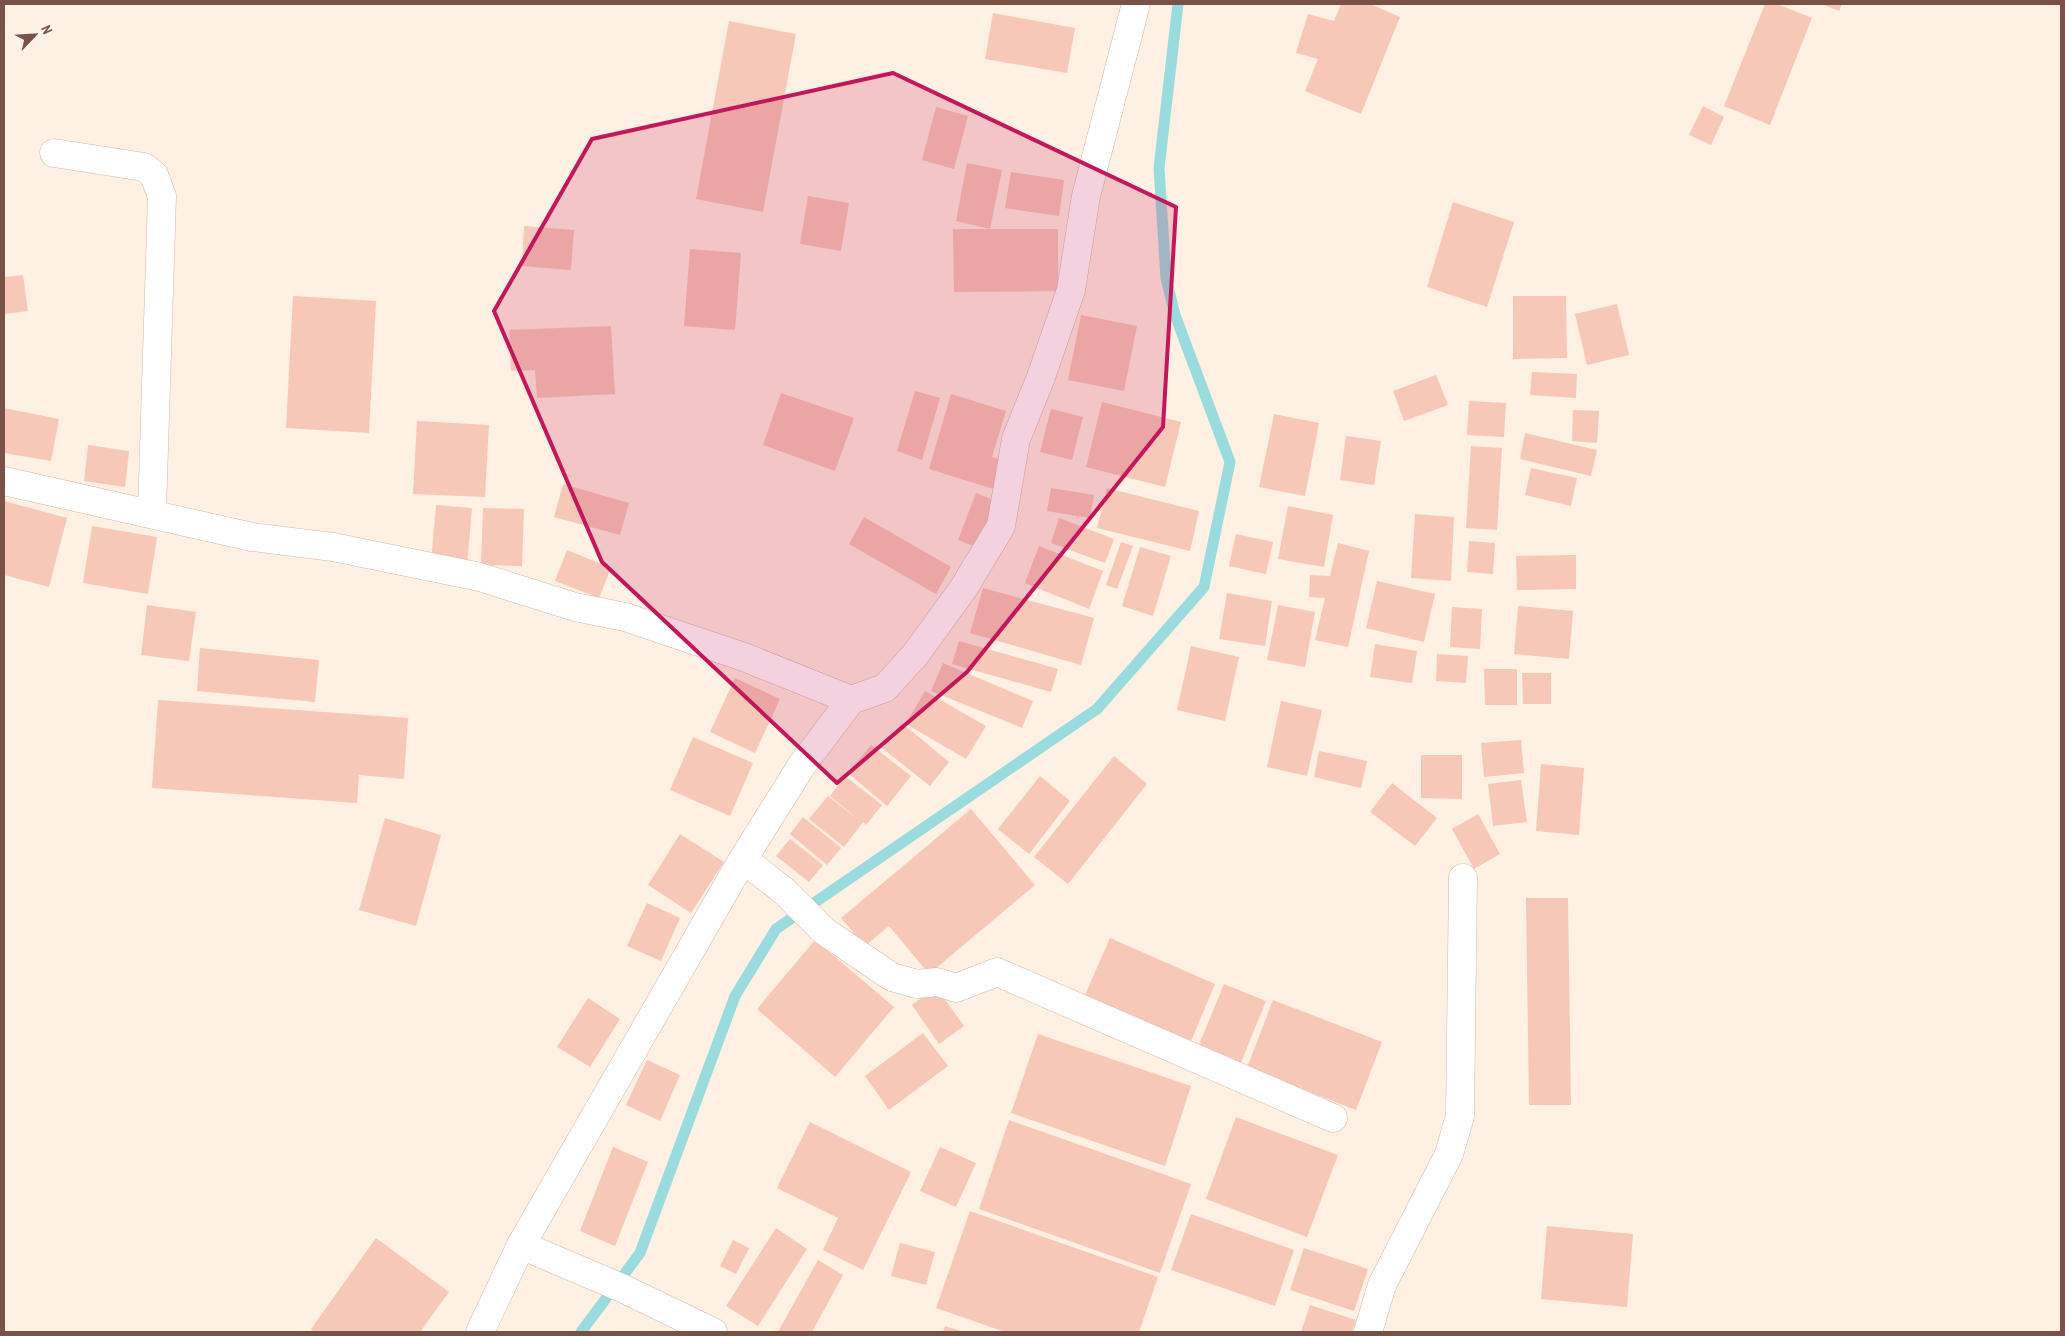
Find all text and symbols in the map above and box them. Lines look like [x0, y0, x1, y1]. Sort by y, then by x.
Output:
north arrow [10, 10, 60, 60]
text: N [37, 22, 57, 37]

